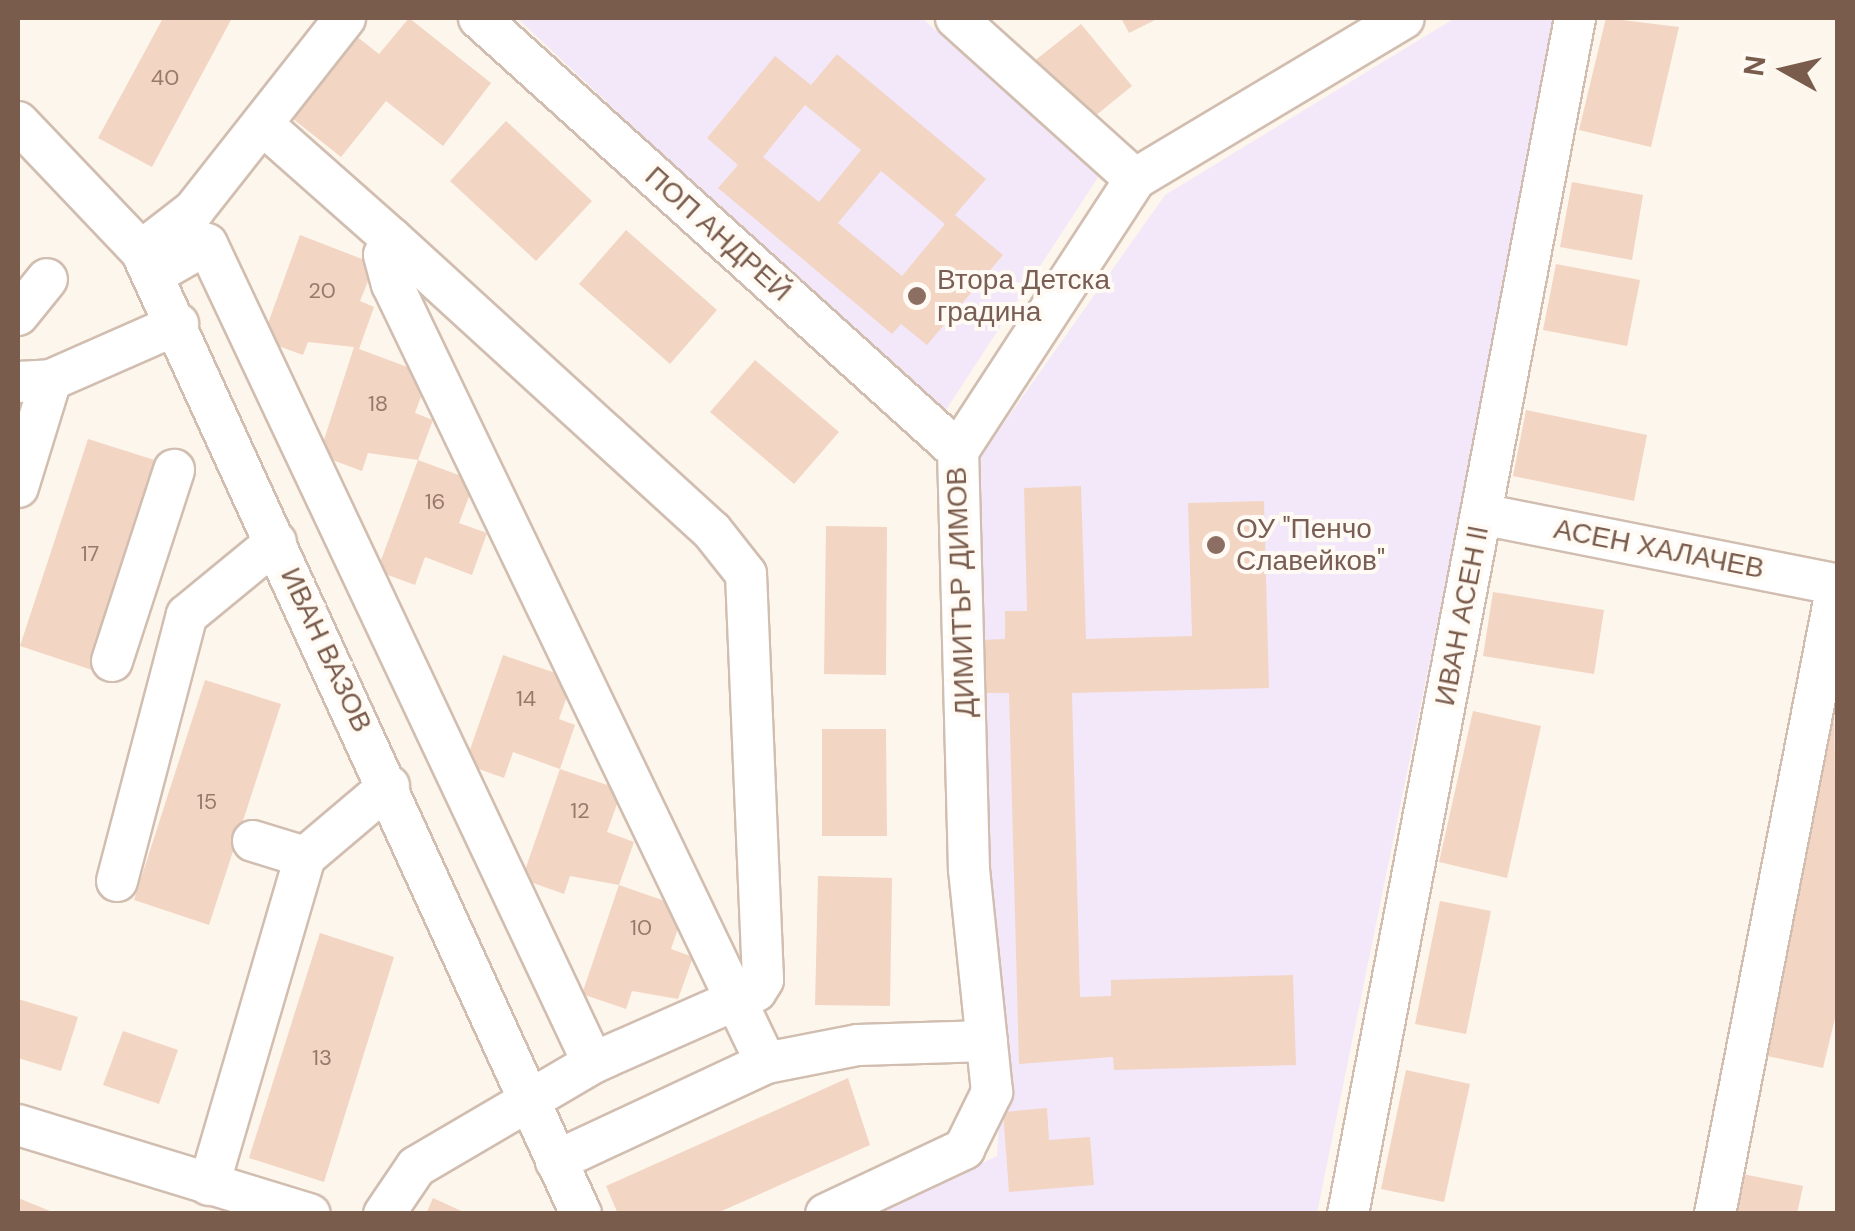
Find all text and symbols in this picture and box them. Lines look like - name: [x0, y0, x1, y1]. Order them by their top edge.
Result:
- north arrow: [1735, 20, 1835, 120]
- text: N: [1735, 53, 1775, 78]
- house number: 40: [151, 65, 179, 91]
- street label: ПОП АНДРЕЙ: [638, 160, 798, 308]
- place label: Втора Детска градина: [937, 263, 1110, 329]
- house number: 20: [308, 278, 336, 304]
- marker: Втора Детска градина: [906, 285, 928, 307]
- house number: 18: [368, 391, 388, 417]
- street label: ДИМИТЪР ДИМОВ: [940, 466, 982, 718]
- house number: 16: [425, 489, 445, 515]
- place label: ОУ "Пенчо Славейков": [1236, 512, 1385, 578]
- street label: АСЕН ХАЛАЧЕВ: [1551, 512, 1767, 586]
- street label: ИВАН АСЕН II: [1428, 523, 1496, 709]
- marker: ОУ "Пенчо Славейков": [1205, 534, 1227, 556]
- house number: 17: [81, 541, 99, 567]
- street label: ИВАН ВАЗОВ: [273, 563, 379, 737]
- house number: 14: [516, 686, 536, 712]
- house number: 15: [197, 789, 217, 815]
- house number: 12: [570, 798, 590, 824]
- house number: 10: [630, 915, 652, 941]
- house number: 13: [312, 1045, 332, 1071]

